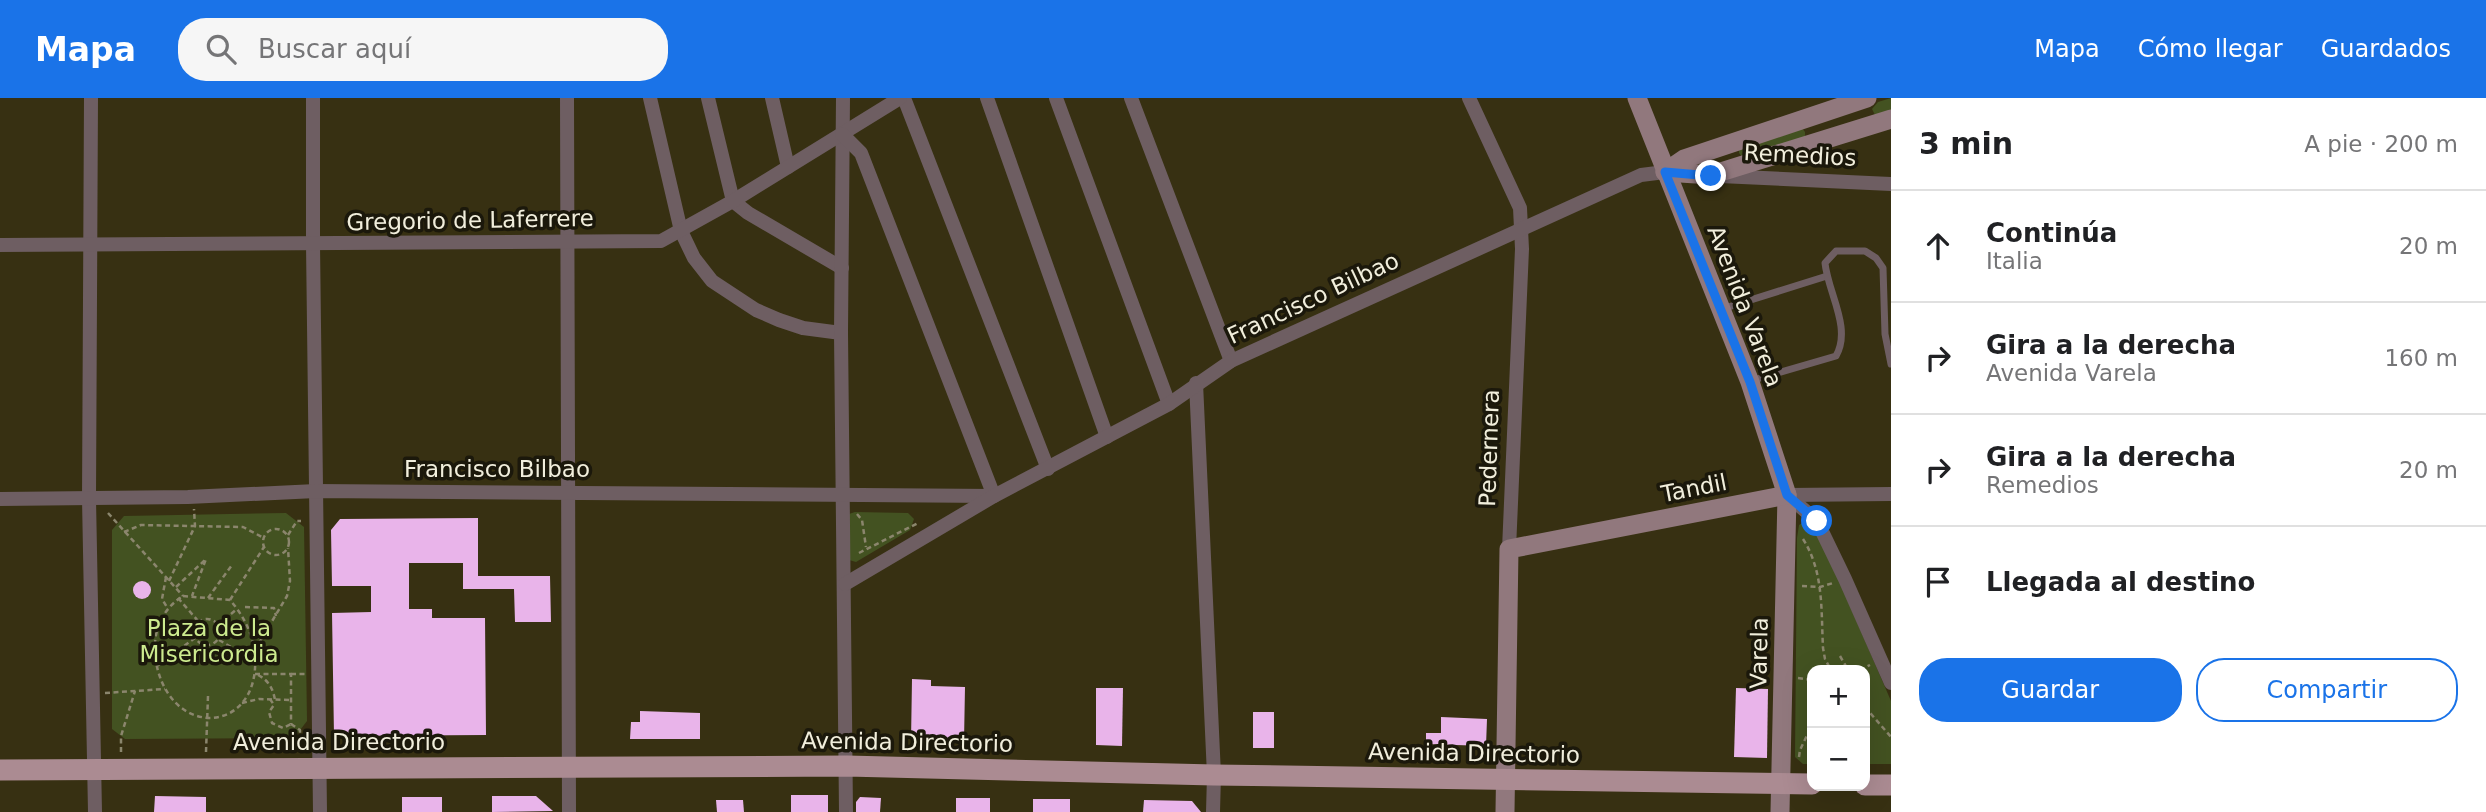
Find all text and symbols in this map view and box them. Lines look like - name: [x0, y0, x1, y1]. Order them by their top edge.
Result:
- search box: [178, 18, 668, 81]
- text: Mapa: [35, 30, 136, 69]
- icon: search: [202, 30, 240, 68]
- text: Buscar aquí: [258, 34, 411, 64]
- text: Mapa: [2034, 35, 2100, 63]
- text: Cómo llegar: [2138, 35, 2283, 63]
- text: Guardados: [2321, 35, 2451, 63]
- text: 3 min: [1919, 126, 2013, 161]
- text: A pie · 200 m: [2304, 131, 2458, 157]
- street label: Remedios: [1743, 139, 1857, 171]
- route end: [1695, 160, 1726, 191]
- street label: Gregorio de Laferrere: [346, 205, 594, 235]
- text: Continúa: [1986, 218, 2117, 248]
- street label: Avenida Varela: [1702, 222, 1788, 390]
- icon: ahead: [1919, 227, 1957, 265]
- text: 20 m: [2399, 233, 2458, 259]
- street label: Francisco Bilbao: [1223, 247, 1403, 349]
- text: Italia: [1986, 248, 2043, 274]
- text: Gira a la derecha: [1986, 330, 2236, 360]
- icon: right: [1919, 339, 1957, 377]
- text: 160 m: [2384, 345, 2458, 371]
- text: Avenida Varela: [1986, 360, 2157, 386]
- street label: Pedernera: [1474, 389, 1504, 507]
- text: Gira a la derecha: [1986, 442, 2236, 472]
- icon: right: [1919, 451, 1957, 489]
- street label: Francisco Bilbao: [404, 456, 590, 482]
- text: 20 m: [2399, 457, 2458, 483]
- street label: Tandil: [1658, 469, 1729, 507]
- text: Remedios: [1986, 472, 2099, 498]
- route start: [1801, 505, 1832, 536]
- icon: arrive: [1919, 563, 1957, 601]
- text: Llegada al destino: [1986, 567, 2255, 597]
- park label: Plaza de la Misericordia: [139, 615, 279, 667]
- street label: Varela: [1745, 617, 1773, 689]
- button: Guardar: [1919, 658, 2182, 722]
- button: Compartir: [2196, 658, 2458, 722]
- map controls: [1807, 665, 1870, 791]
- button: +: [1807, 665, 1870, 728]
- street label: Avenida Directorio: [801, 727, 1013, 757]
- button: −: [1807, 728, 1870, 791]
- street label: Avenida Directorio: [233, 729, 445, 755]
- street label: Avenida Directorio: [1368, 738, 1580, 768]

